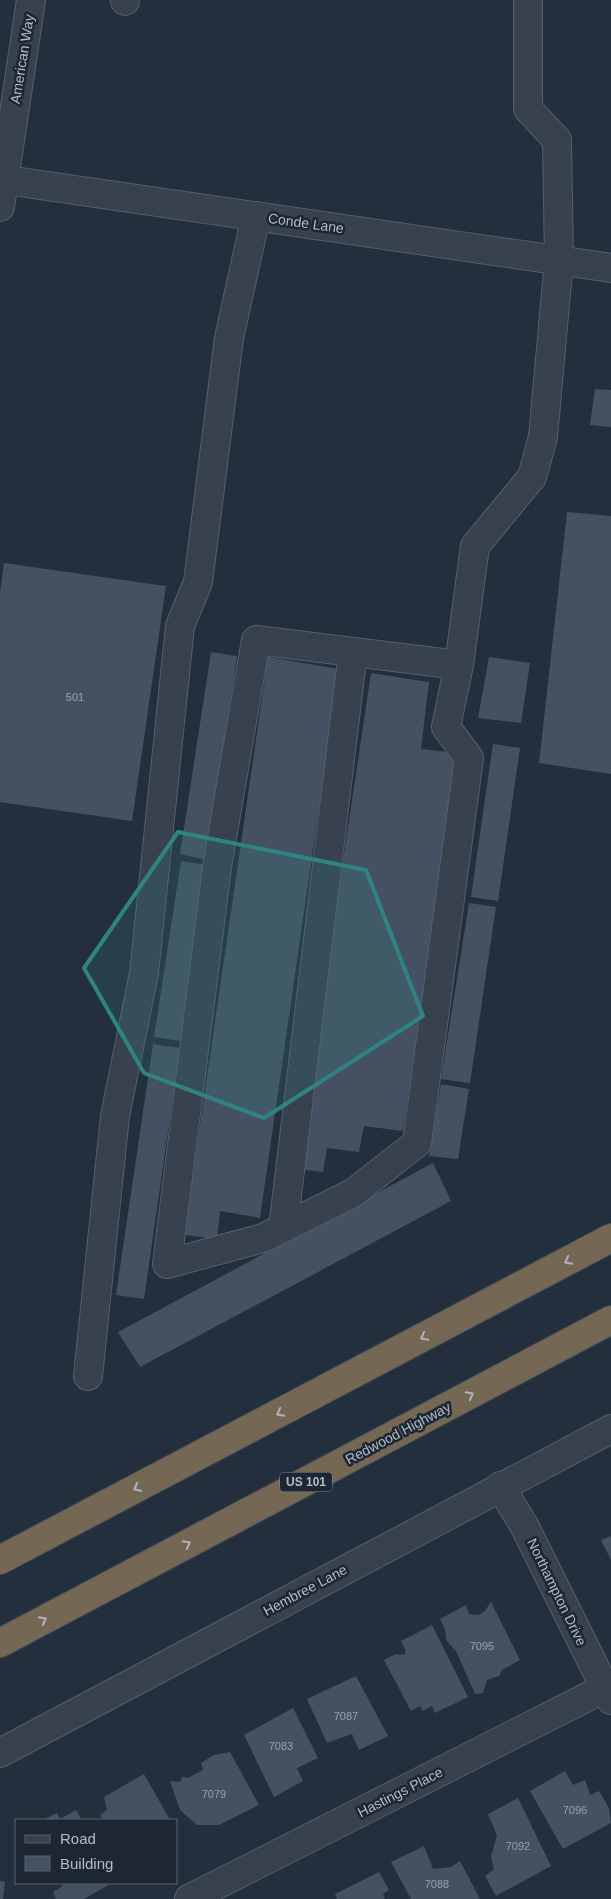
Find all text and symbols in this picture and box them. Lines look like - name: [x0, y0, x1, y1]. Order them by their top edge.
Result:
- street label: American Way: [7, 13, 37, 105]
- street label: Conde Lane: [267, 210, 345, 236]
- house number: 501: [66, 691, 84, 703]
- one-way arrow: [564, 1255, 573, 1265]
- one-way arrow: [420, 1331, 429, 1341]
- one-way arrow: [464, 1391, 473, 1401]
- street label: Redwood Highway: [343, 1399, 453, 1467]
- one-way arrow: [277, 1407, 286, 1417]
- road number: US 101: [280, 1472, 332, 1491]
- one-way arrow: [133, 1482, 142, 1492]
- street label: Northampton Drive: [524, 1536, 590, 1648]
- one-way arrow: [182, 1541, 191, 1551]
- street label: Hembree Lane: [260, 1561, 350, 1619]
- one-way arrow: [38, 1616, 47, 1626]
- house number: 7095: [470, 1640, 494, 1652]
- house number: 7087: [334, 1710, 358, 1722]
- house number: 7083: [269, 1740, 293, 1752]
- street label: Hastings Place: [355, 1764, 445, 1820]
- house number: 7079: [202, 1788, 226, 1800]
- house number: 7096: [563, 1804, 587, 1816]
- legend: [15, 1819, 178, 1884]
- text: Road: [60, 1830, 96, 1847]
- house number: 7092: [506, 1840, 530, 1852]
- text: Building: [60, 1855, 113, 1872]
- house number: 7088: [425, 1878, 449, 1890]

